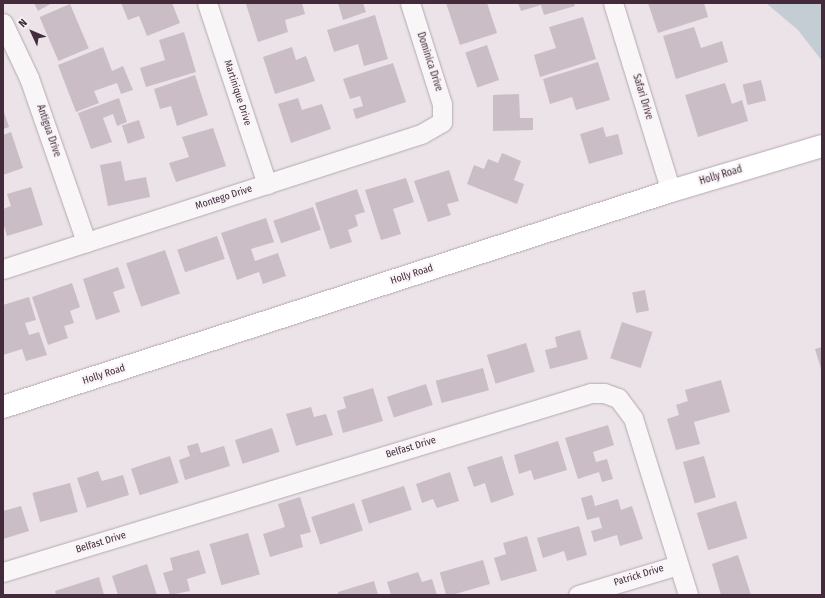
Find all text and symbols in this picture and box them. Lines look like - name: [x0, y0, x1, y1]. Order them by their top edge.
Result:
- north arrow: [12, 12, 52, 52]
- text: N: [16, 16, 30, 30]
- street label: Dominica Drive: [414, 31, 444, 93]
- street label: Martinique Drive: [221, 59, 253, 127]
- street label: Safari Drive: [629, 73, 655, 121]
- street label: Antigua Drive: [33, 103, 63, 159]
- street label: Holly Road: [698, 164, 744, 188]
- street label: Montego Drive: [194, 183, 254, 213]
- street label: Holly Road: [389, 262, 435, 288]
- street label: Holly Road: [81, 362, 127, 388]
- street label: Belfast Drive: [384, 435, 438, 461]
- street label: Belfast Drive: [74, 530, 128, 556]
- street label: Patrick Drive: [613, 563, 665, 589]

